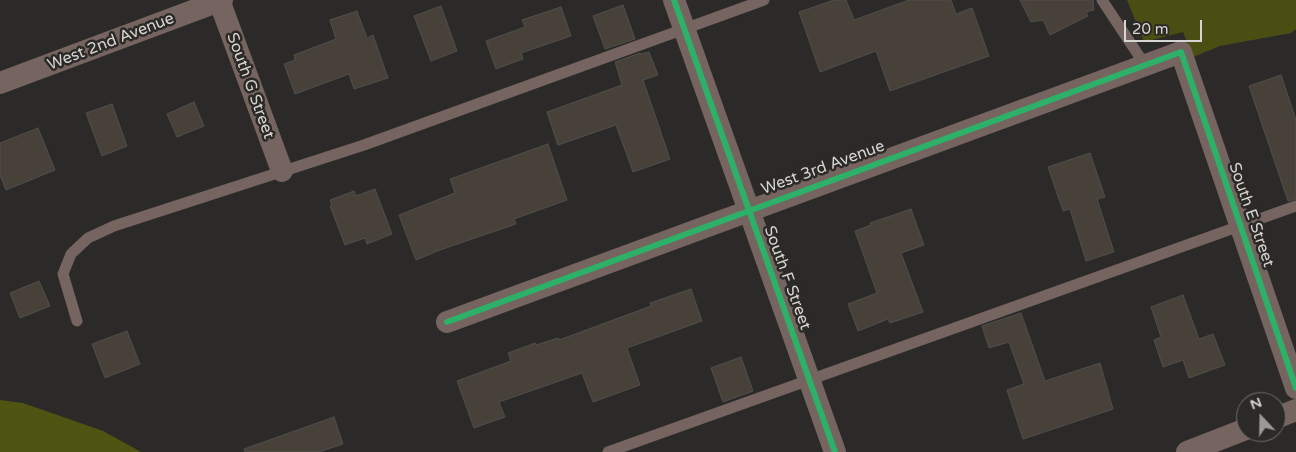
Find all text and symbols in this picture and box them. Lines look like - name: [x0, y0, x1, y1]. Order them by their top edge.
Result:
- street label: West 2nd Avenue: [45, 9, 177, 75]
- scale bar: [1126, 10, 1204, 42]
- text: 20 m: [1132, 20, 1169, 38]
- street label: South G Street: [222, 30, 278, 142]
- street label: West 3rd Avenue: [759, 137, 887, 199]
- street label: South E Street: [1224, 160, 1278, 270]
- street label: South F Street: [759, 224, 815, 332]
- north arrow: [1236, 392, 1286, 442]
- text: N: [1248, 394, 1264, 413]

